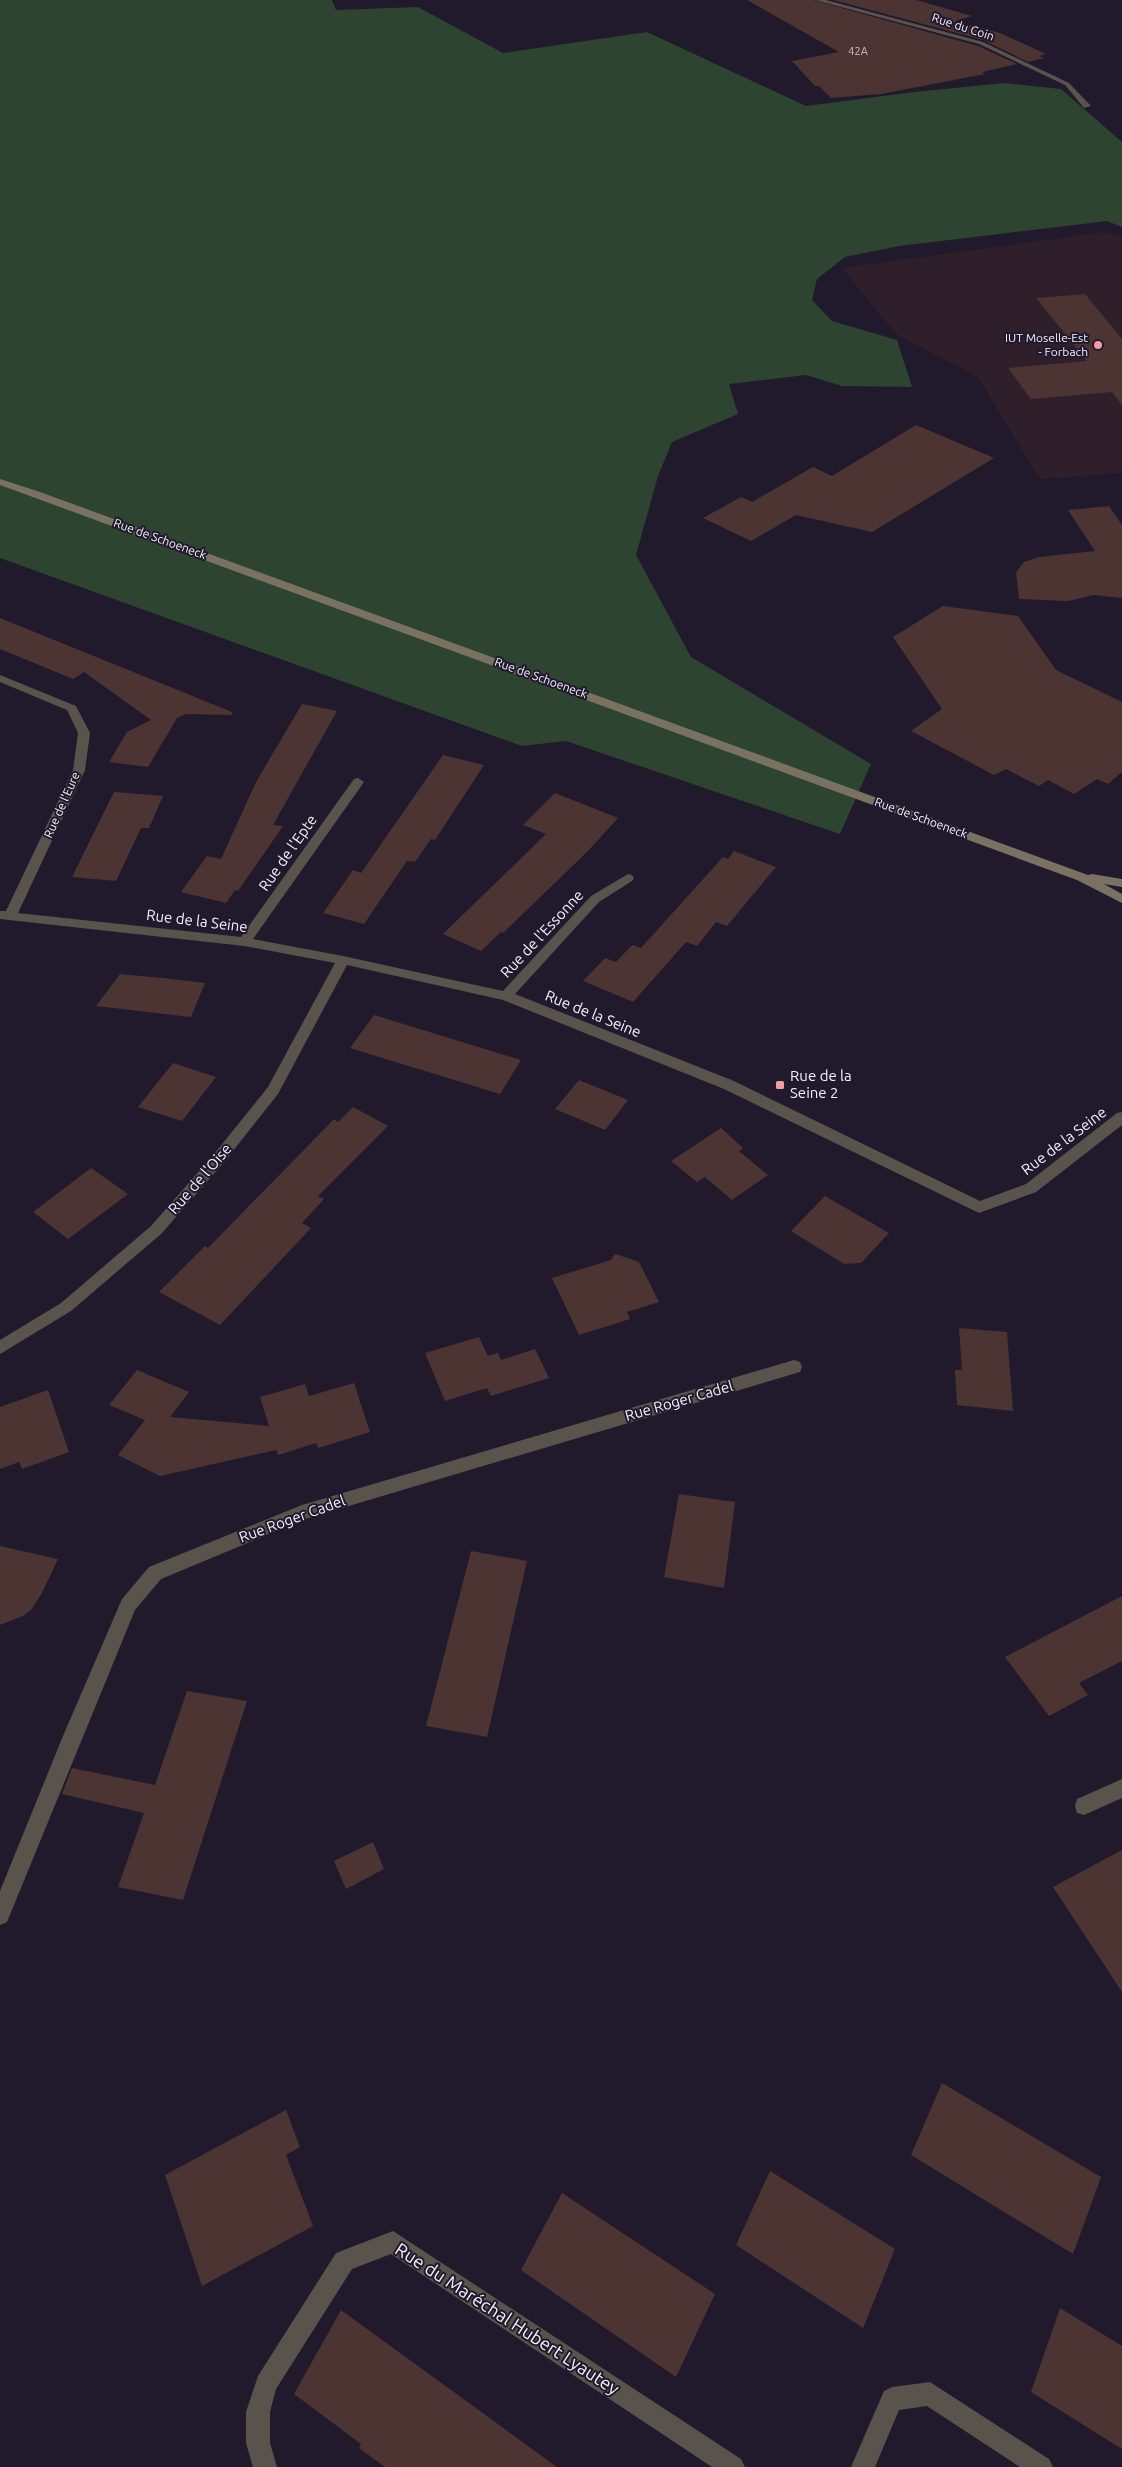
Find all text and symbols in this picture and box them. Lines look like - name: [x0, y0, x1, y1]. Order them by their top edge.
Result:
- street label: Rue du Coin: [930, 10, 996, 43]
- house number: 42A: [848, 45, 869, 57]
- place label: IUT Moselle-Est - Forbach: [1005, 331, 1088, 358]
- marker: IUT Moselle-Est - Forbach: [1092, 339, 1104, 351]
- street label: Rue de Schoeneck: [112, 516, 208, 561]
- street label: Rue de Schoeneck: [493, 655, 589, 700]
- street label: Rue de l'Eure: [41, 770, 82, 840]
- street label: Rue de Schoeneck: [873, 795, 969, 840]
- street label: Rue de l'Epte: [255, 811, 320, 894]
- street label: Rue de l'Essonne: [497, 886, 586, 981]
- street label: Rue de la Seine: [145, 906, 249, 935]
- street label: Rue de la Seine: [543, 987, 644, 1040]
- place label: Rue de la Seine 2: [790, 1067, 852, 1101]
- marker: Rue de la Seine 2: [774, 1079, 786, 1091]
- street label: Rue de la Seine: [1018, 1103, 1109, 1178]
- street label: Rue de l'Oise: [164, 1140, 235, 1217]
- street label: Rue Roger Cadel: [623, 1377, 735, 1424]
- street label: Rue Roger Cadel: [236, 1491, 347, 1546]
- street label: Rue du Maréchal Hubert Lyautey: [392, 2238, 624, 2398]

